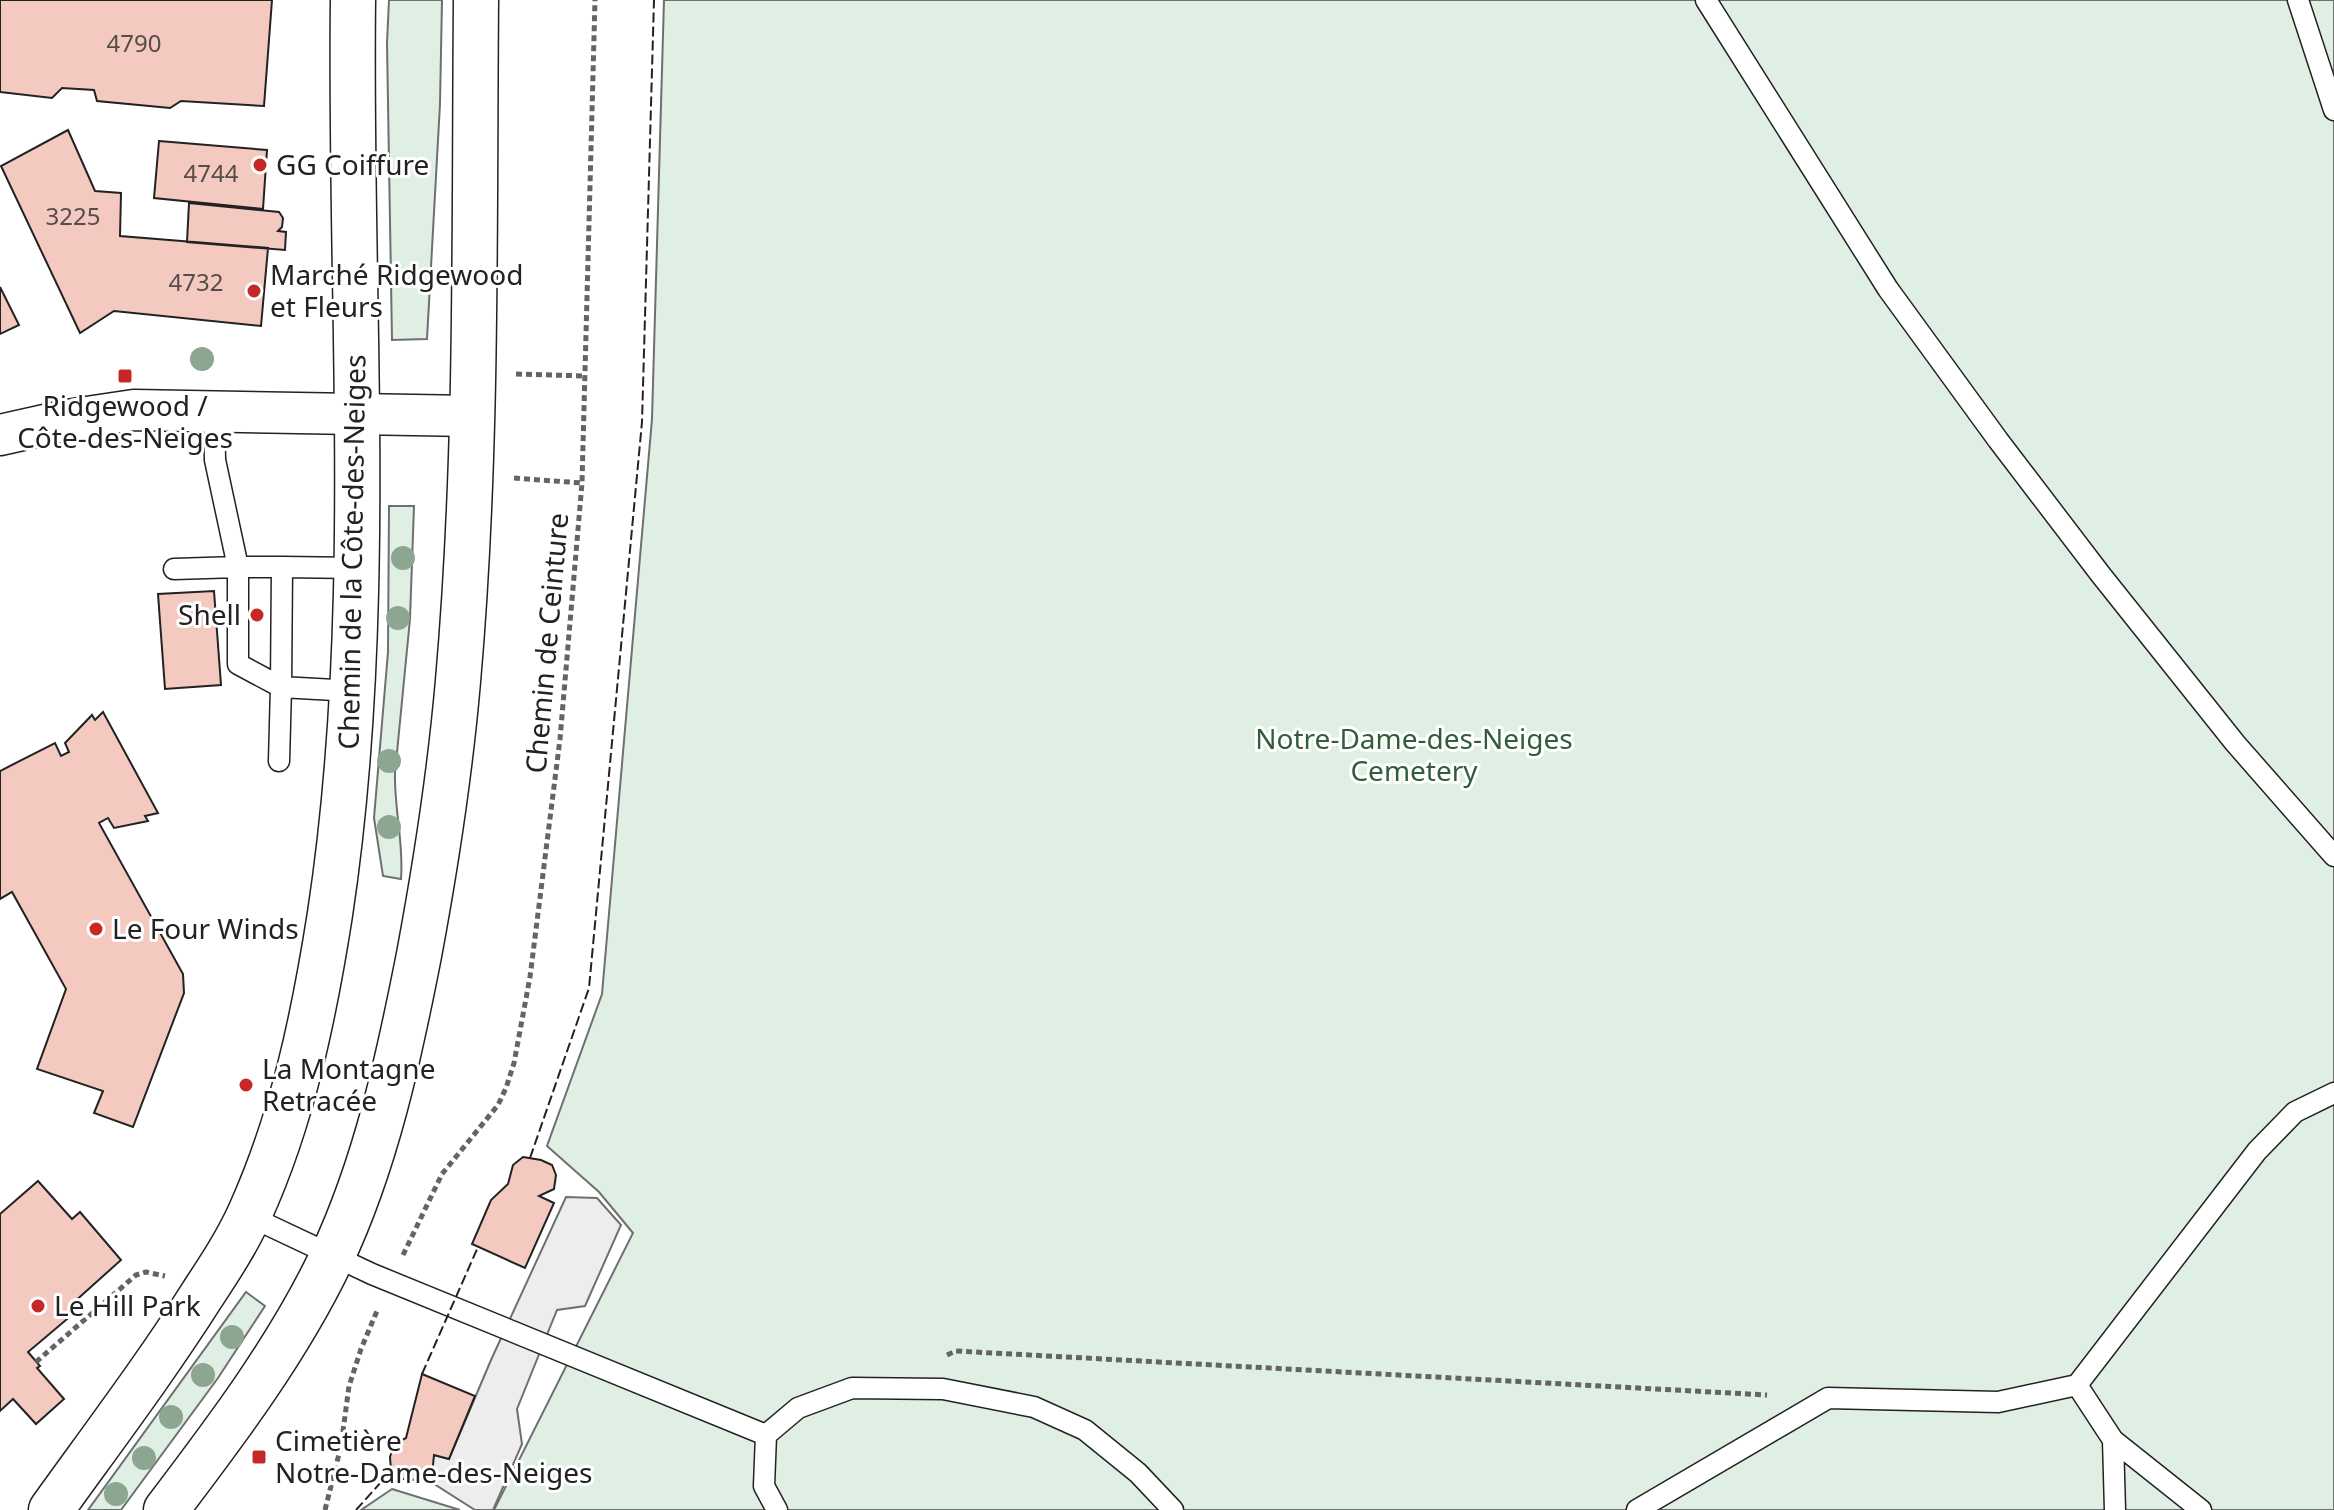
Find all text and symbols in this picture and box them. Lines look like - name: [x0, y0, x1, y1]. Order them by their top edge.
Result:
- house number: 4790: [107, 26, 161, 59]
- place label: GG Coiffure: [276, 145, 429, 183]
- house number: 4744: [184, 156, 239, 189]
- marker: GG Coiffure: [251, 156, 269, 174]
- house number: 3225: [46, 199, 100, 232]
- place label: Marché Ridgewood et Fleurs: [270, 255, 523, 325]
- house number: 4732: [169, 265, 223, 298]
- marker: Marché Ridgewood et Fleurs: [245, 282, 263, 300]
- street label: Chemin de la Côte-des-Neiges: [329, 354, 373, 750]
- marker: Ridgewood / Côte-des-Neiges: [116, 367, 134, 385]
- place label: Ridgewood / Côte-des-Neiges: [17, 386, 233, 456]
- street label: Chemin de Ceinture: [516, 511, 576, 775]
- place label: Shell: [178, 595, 241, 633]
- marker: Shell: [248, 606, 266, 624]
- park label: Notre-Dame-des-Neiges Cemetery: [1255, 719, 1573, 789]
- place label: Le Four Winds: [112, 909, 299, 947]
- marker: Le Four Winds: [87, 920, 105, 938]
- place label: La Montagne Retracée: [262, 1049, 435, 1119]
- marker: La Montagne Retracée: [237, 1076, 255, 1094]
- place label: Le Hill Park: [54, 1286, 201, 1324]
- marker: Le Hill Park: [29, 1297, 47, 1315]
- place label: Cimetière Notre-Dame-des-Neiges: [275, 1421, 592, 1491]
- marker: Cimetière Notre-Dame-des-Neiges: [250, 1448, 268, 1466]

